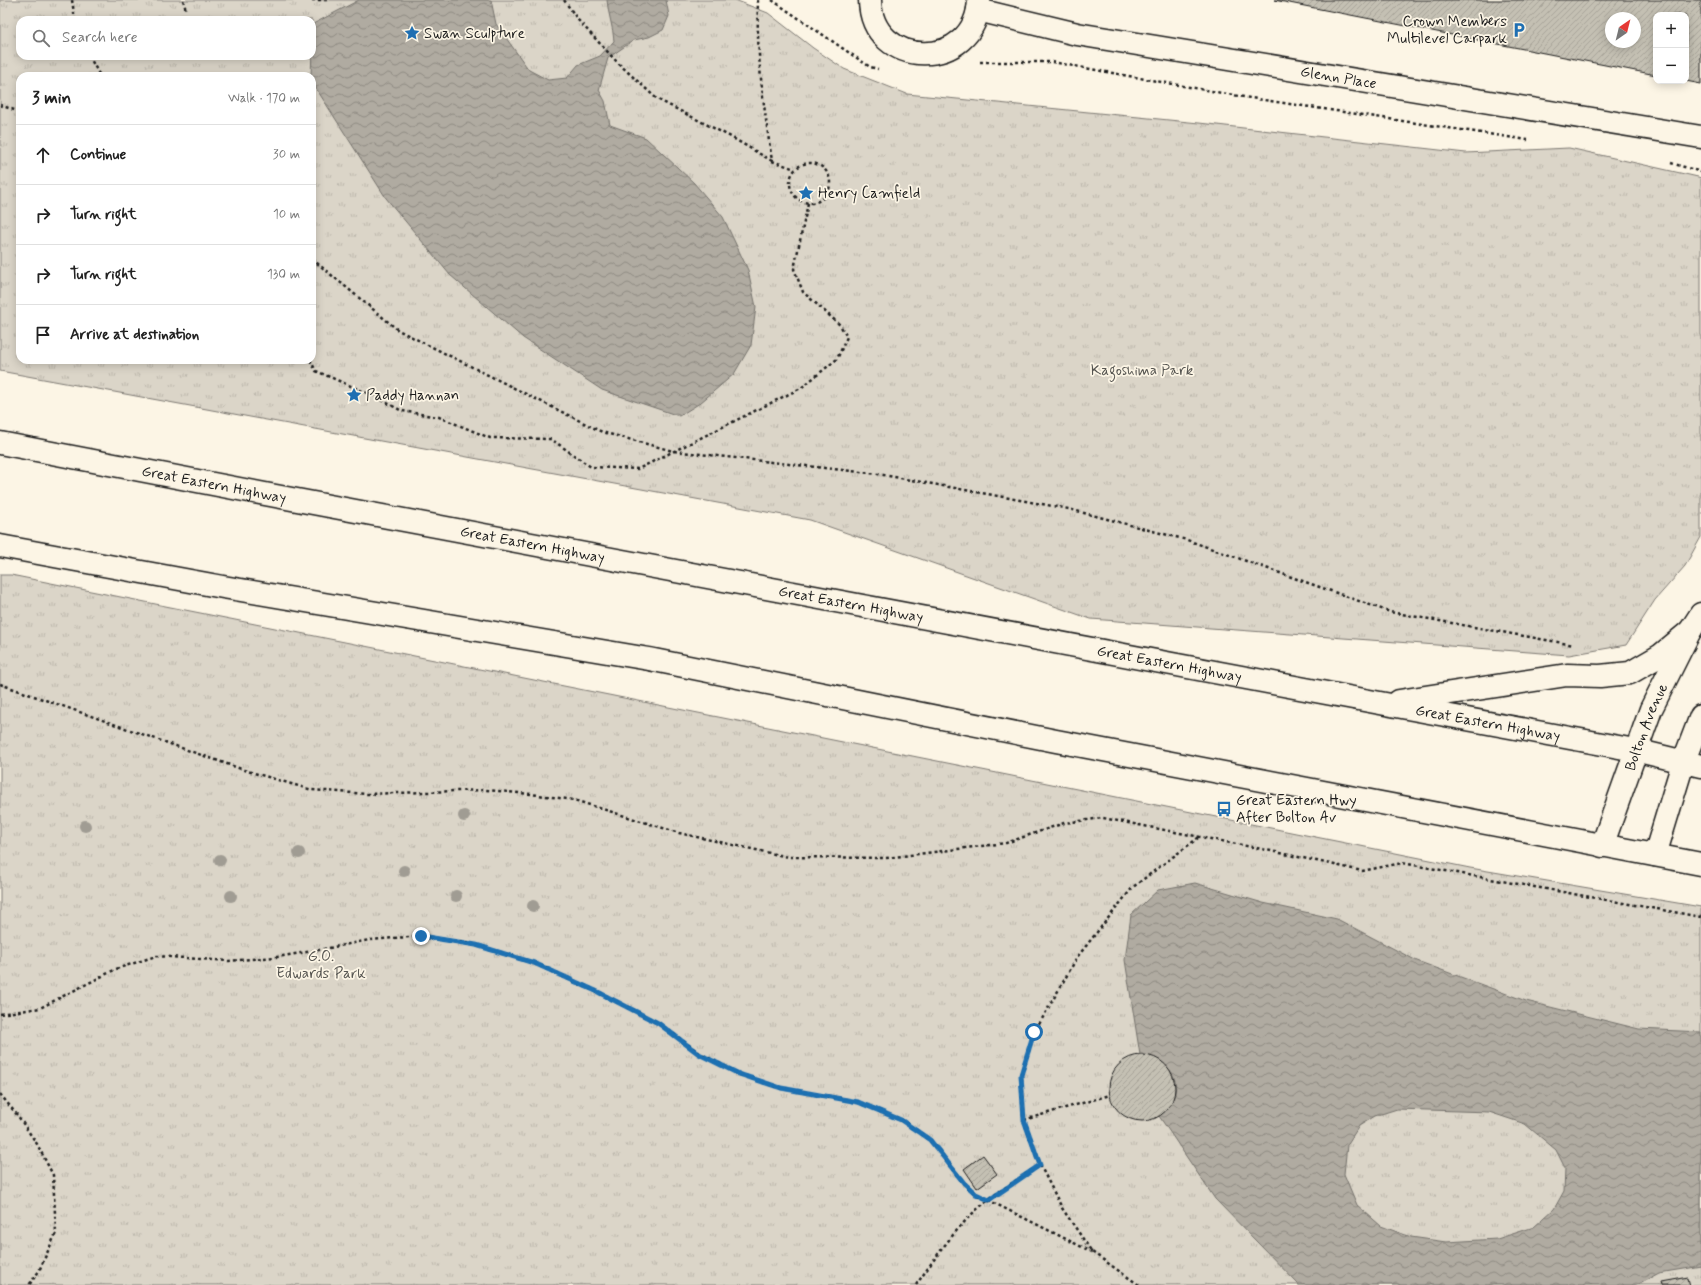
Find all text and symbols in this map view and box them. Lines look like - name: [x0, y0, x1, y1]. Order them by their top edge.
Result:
- place label: Crown Members Multilevel Carpark: [1387, 12, 1508, 49]
- north arrow: [1605, 12, 1641, 48]
- map controls: [1653, 12, 1689, 84]
- button: +: [1653, 12, 1689, 48]
- search box: [16, 16, 316, 60]
- parking icon: Crown Members Multilevel Carpark: [1510, 21, 1528, 39]
- place icon: Swan Sculpture: [403, 24, 421, 42]
- place label: Swan Sculpture: [424, 24, 525, 44]
- icon: search: [30, 27, 52, 49]
- text: Search here: [62, 28, 138, 48]
- button: −: [1653, 48, 1689, 84]
- street label: Glenn Place: [1299, 62, 1378, 94]
- text: 3 min: [32, 87, 71, 109]
- text: Walk · 170 m: [228, 90, 300, 107]
- icon: ahead: [32, 144, 54, 166]
- text: Continue: [70, 145, 126, 165]
- text: 30 m: [273, 146, 300, 163]
- place icon: Henry Camfield: [797, 184, 815, 202]
- place label: Henry Camfield: [818, 184, 920, 204]
- icon: right: [32, 204, 54, 226]
- text: Turn right: [70, 205, 137, 225]
- text: 10 m: [273, 206, 300, 223]
- icon: right: [32, 264, 54, 286]
- text: Turn right: [70, 265, 137, 285]
- text: 130 m: [267, 266, 300, 283]
- icon: arrive: [32, 324, 54, 346]
- text: Arrive at destination: [70, 325, 199, 345]
- park label: Kagoshima Park: [1091, 361, 1194, 382]
- place icon: Paddy Hannan: [345, 386, 363, 404]
- place label: Paddy Hannan: [366, 386, 459, 406]
- street label: Great Eastern Highway: [140, 461, 288, 509]
- street label: Great Eastern Highway: [458, 522, 606, 568]
- street label: Great Eastern Highway: [777, 581, 925, 628]
- street label: Great Eastern Highway: [1095, 641, 1243, 688]
- street label: Bolton Avenue: [1621, 680, 1673, 774]
- street label: Great Eastern Highway: [1414, 701, 1562, 747]
- place label: Great Eastern Hwy After Bolton Av: [1236, 791, 1357, 828]
- bus stop icon: Great Eastern Hwy After Bolton Av: [1215, 800, 1233, 818]
- route end: [412, 927, 430, 945]
- park label: G.O. Edwards Park: [276, 947, 366, 984]
- route start: [1025, 1023, 1043, 1041]

